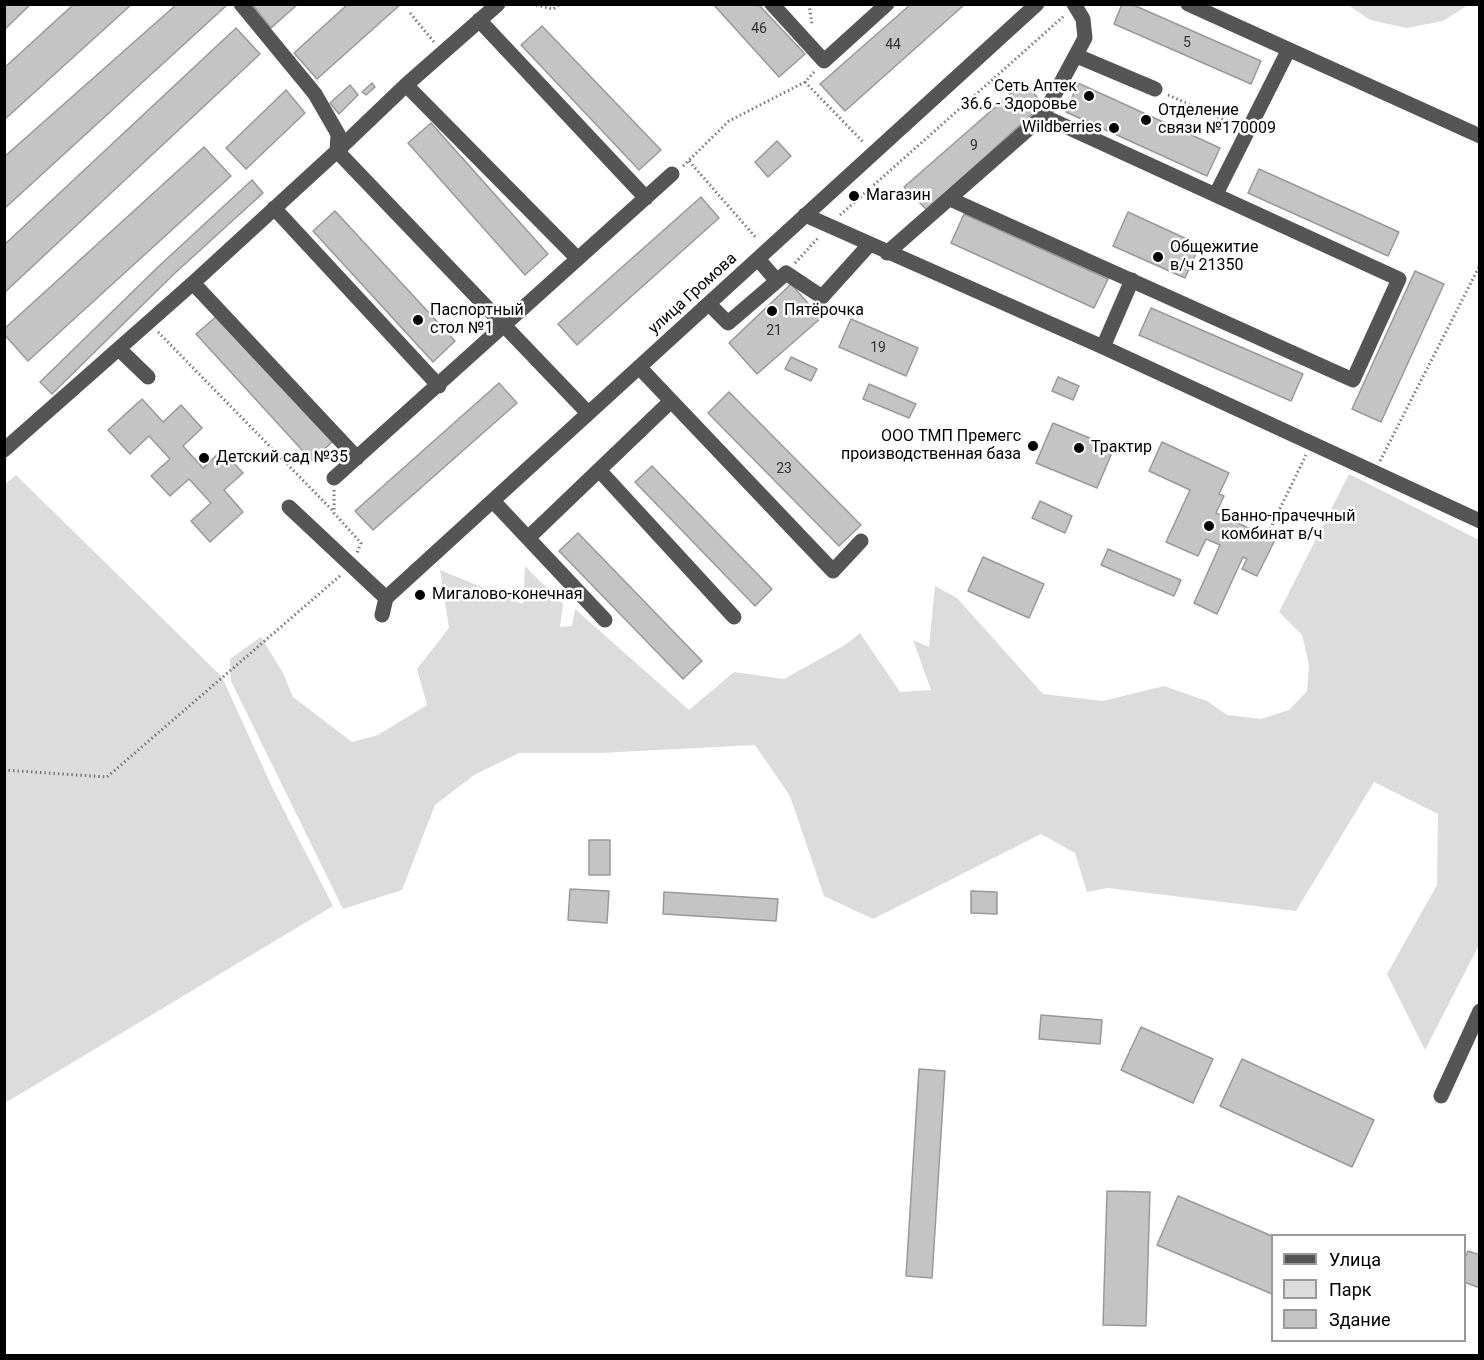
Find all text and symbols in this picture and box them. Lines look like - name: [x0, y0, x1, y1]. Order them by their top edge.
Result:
- house number: 46: [751, 21, 767, 37]
- house number: 5: [1183, 35, 1191, 51]
- house number: 44: [885, 37, 901, 53]
- place label: Сеть Аптек 36.6 - Здоровье: [961, 77, 1077, 115]
- marker: Сеть Аптек 36.6 - Здоровье: [1082, 89, 1096, 103]
- place label: Отделение связи №170009: [1158, 101, 1276, 139]
- marker: Отделение связи №170009: [1139, 113, 1153, 127]
- place label: Wildberries: [1022, 118, 1102, 138]
- marker: Wildberries: [1107, 121, 1121, 135]
- house number: 9: [970, 138, 978, 154]
- place label: Магазин: [866, 186, 931, 206]
- marker: Магазин: [847, 189, 861, 203]
- place label: Общежитие в/ч 21350: [1170, 238, 1258, 276]
- street label: улица Громова: [645, 249, 741, 339]
- marker: Общежитие в/ч 21350: [1151, 250, 1165, 264]
- place label: Паспортный стол №1: [430, 301, 524, 339]
- place label: Пятёрочка: [784, 301, 864, 321]
- marker: Пятёрочка: [765, 304, 779, 318]
- marker: Паспортный стол №1: [411, 313, 425, 327]
- house number: 21: [766, 323, 782, 339]
- house number: 19: [870, 340, 886, 356]
- place label: ООО ТМП Премегс производственная база: [841, 427, 1021, 465]
- place label: Трактир: [1091, 438, 1152, 458]
- marker: ООО ТМП Премегс производственная база: [1026, 439, 1040, 453]
- marker: Трактир: [1072, 441, 1086, 455]
- place label: Детский сад №35: [216, 448, 348, 468]
- marker: Детский сад №35: [197, 451, 211, 465]
- house number: 23: [776, 461, 792, 477]
- place label: Банно-прачечный комбинат в/ч: [1221, 507, 1355, 545]
- marker: Банно-прачечный комбинат в/ч: [1202, 519, 1216, 533]
- place label: Мигалово-конечная: [432, 585, 582, 605]
- marker: Мигалово-конечная: [413, 588, 427, 602]
- legend: [1271, 1234, 1466, 1342]
- text: Улица: [1329, 1249, 1381, 1270]
- text: Парк: [1329, 1279, 1371, 1300]
- text: Здание: [1329, 1309, 1391, 1330]

